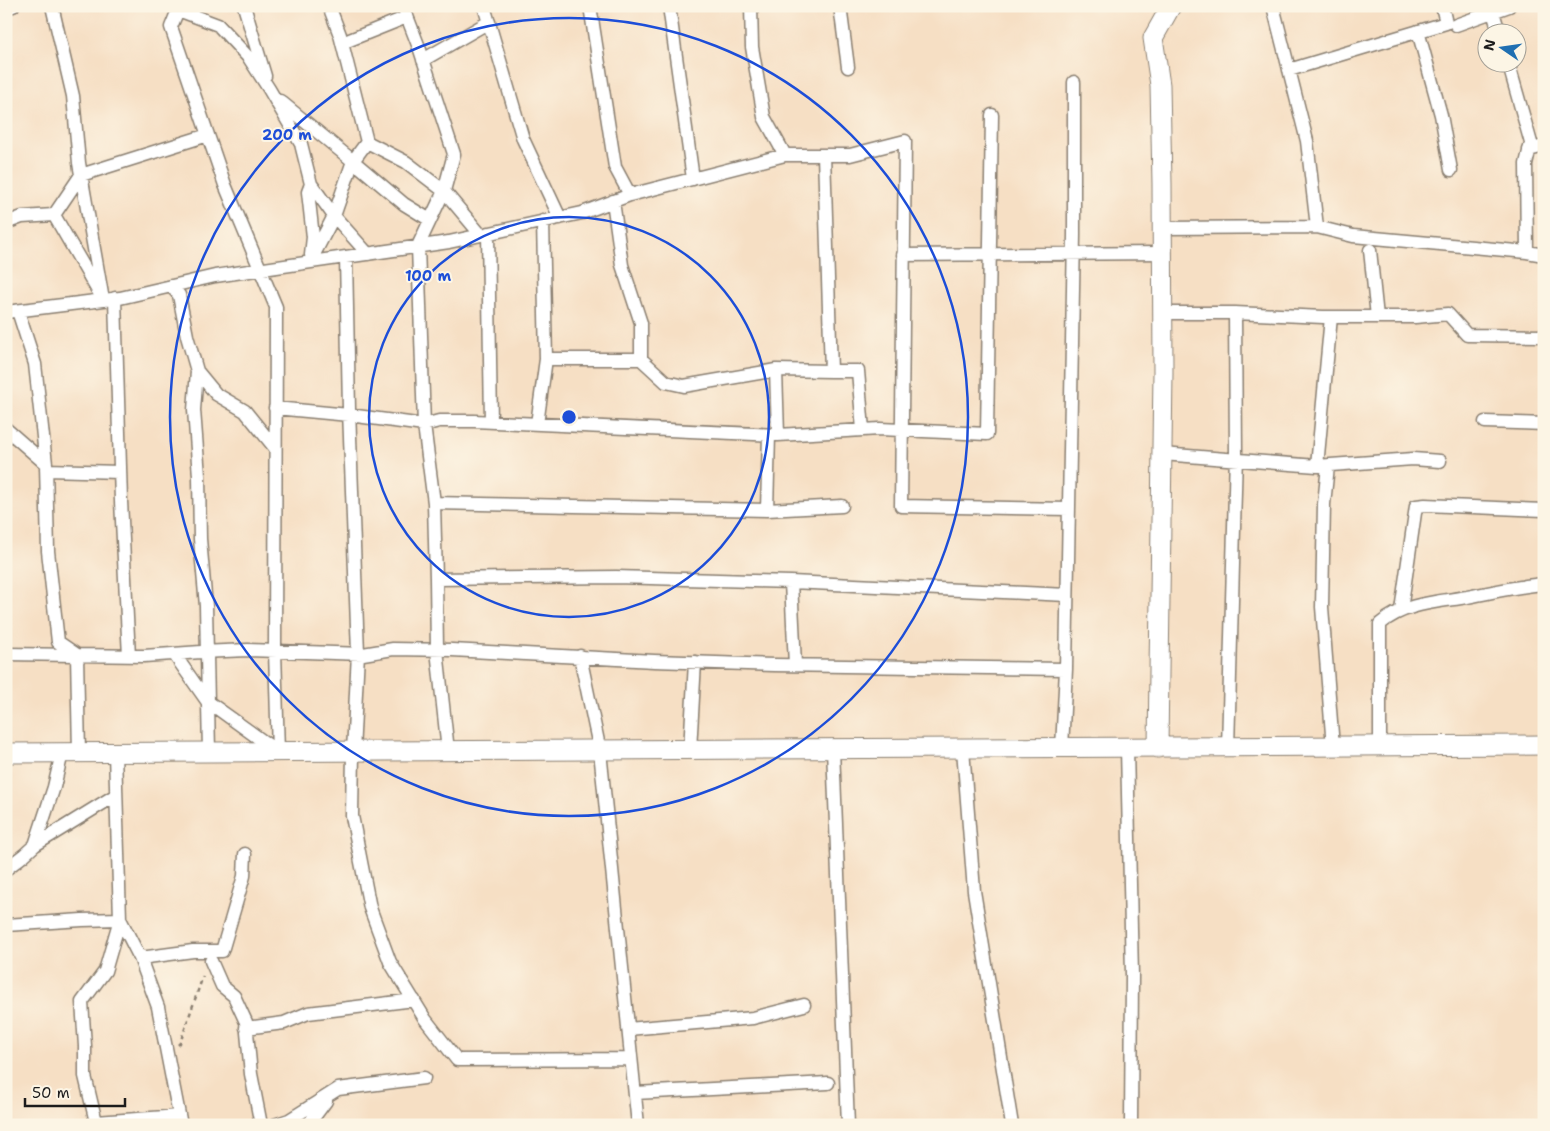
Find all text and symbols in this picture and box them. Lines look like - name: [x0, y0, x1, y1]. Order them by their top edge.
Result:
- north arrow: [1478, 22, 1528, 72]
- text: N: [1479, 38, 1499, 53]
- text: 200 m: [262, 125, 312, 145]
- text: 100 m: [405, 266, 451, 286]
- centre of rings: [560, 408, 578, 426]
- scale bar: [25, 1076, 125, 1108]
- text: 50 m: [32, 1083, 70, 1103]

